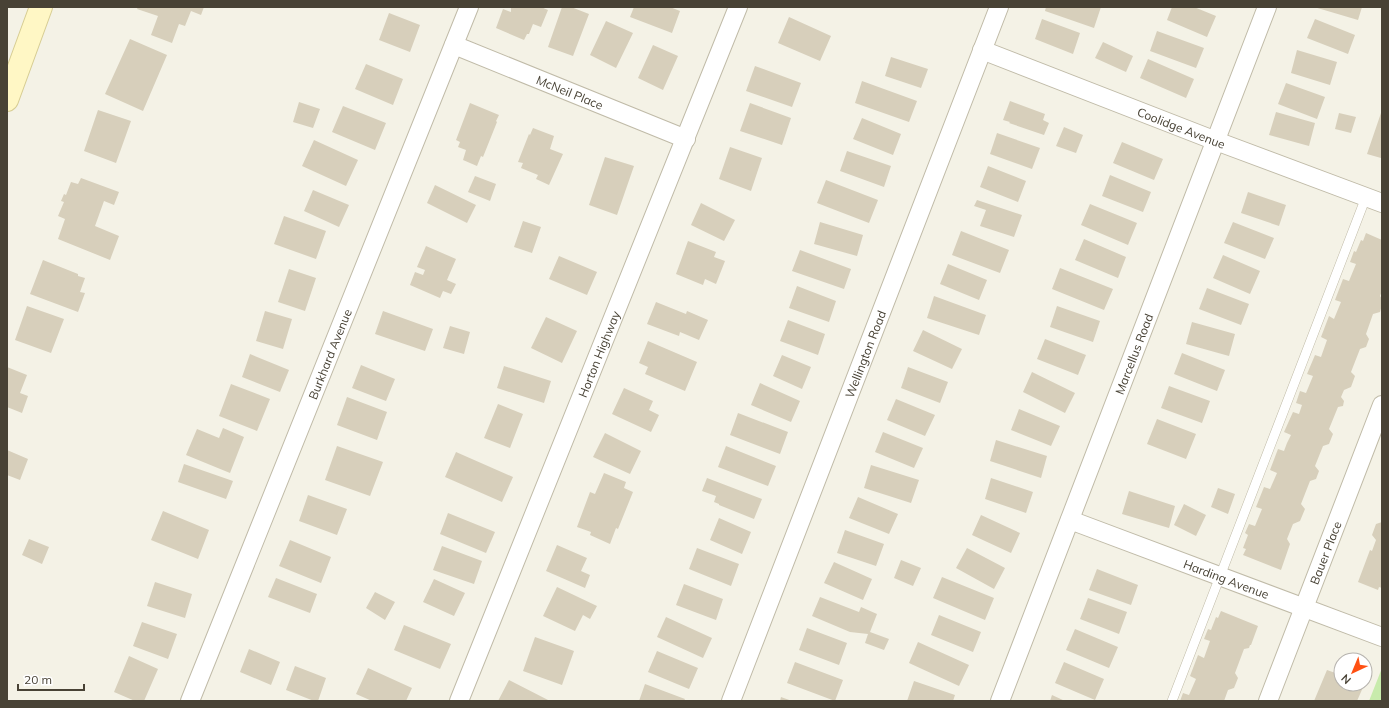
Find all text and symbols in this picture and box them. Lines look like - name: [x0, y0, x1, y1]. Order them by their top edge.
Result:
- street label: McNeil Place: [534, 72, 605, 112]
- street label: Coolidge Avenue: [1135, 104, 1228, 151]
- street label: Burkhard Avenue: [305, 306, 354, 402]
- street label: Horton Highway: [574, 308, 623, 399]
- street label: Wellington Road: [841, 308, 889, 400]
- street label: Marcellus Road: [1111, 311, 1156, 396]
- street label: Bauer Place: [1306, 519, 1344, 586]
- street label: Harding Avenue: [1182, 556, 1271, 601]
- north arrow: [1333, 652, 1373, 692]
- scale bar: [18, 666, 84, 692]
- text: N: [1338, 671, 1354, 687]
- text: 20 m: [24, 672, 52, 687]

